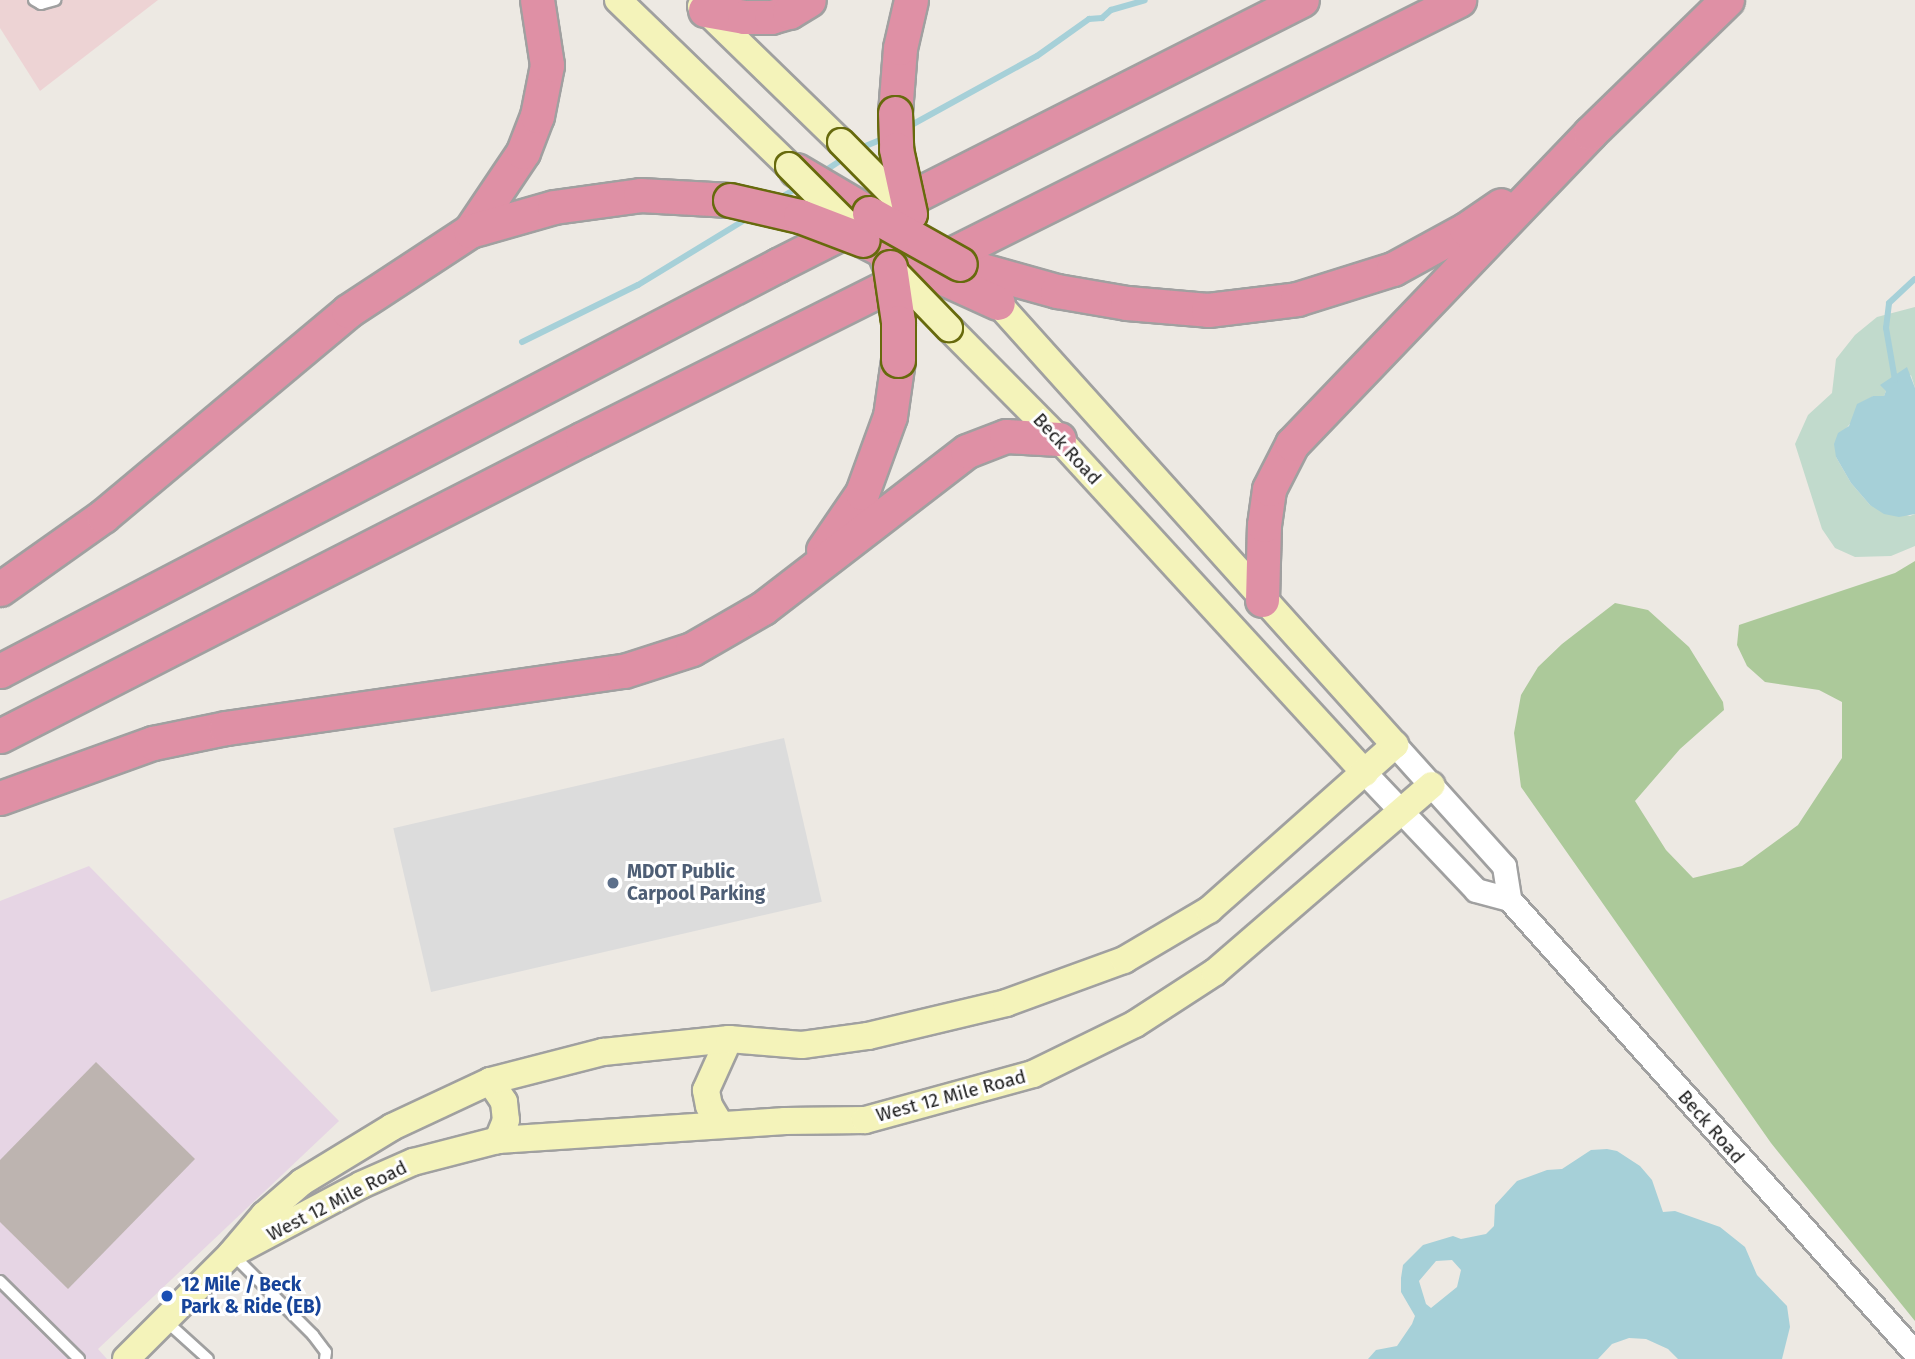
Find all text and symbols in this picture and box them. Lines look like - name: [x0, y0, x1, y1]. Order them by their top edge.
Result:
- street label: Beck Road: [1028, 408, 1106, 490]
- place label: MDOT Public Carpool Parking: [627, 861, 765, 905]
- marker: MDOT Public Carpool Parking: [605, 875, 621, 891]
- street label: West 12 Mile Road: [874, 1065, 1028, 1127]
- street label: Beck Road: [1673, 1086, 1749, 1168]
- street label: West 12 Mile Road: [263, 1156, 411, 1246]
- place label: 12 Mile / Beck Park & Ride (EB): [181, 1274, 321, 1318]
- marker: 12 Mile / Beck Park & Ride (EB): [159, 1288, 175, 1304]

